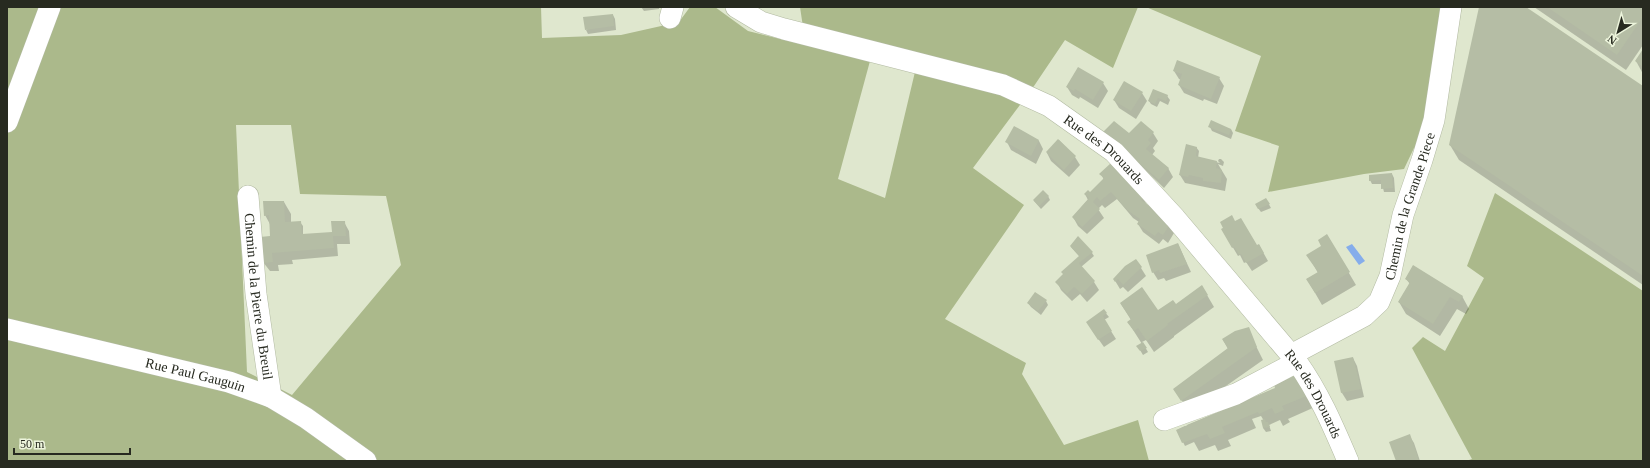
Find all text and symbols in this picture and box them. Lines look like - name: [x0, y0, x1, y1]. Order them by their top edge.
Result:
- north arrow: [1598, 12, 1638, 52]
- text: N: [1605, 33, 1619, 47]
- street label: Rue des Drouards: [1061, 112, 1147, 187]
- street label: Chemin de la Grande Piece: [1382, 131, 1438, 282]
- street label: Chemin de la Pierre du Breuil: [241, 213, 275, 381]
- street label: Rue des Drouards: [1282, 347, 1344, 441]
- street label: Rue Paul Gauguin: [144, 355, 247, 395]
- scale bar: [14, 430, 130, 456]
- text: 50 m: [20, 437, 45, 451]

